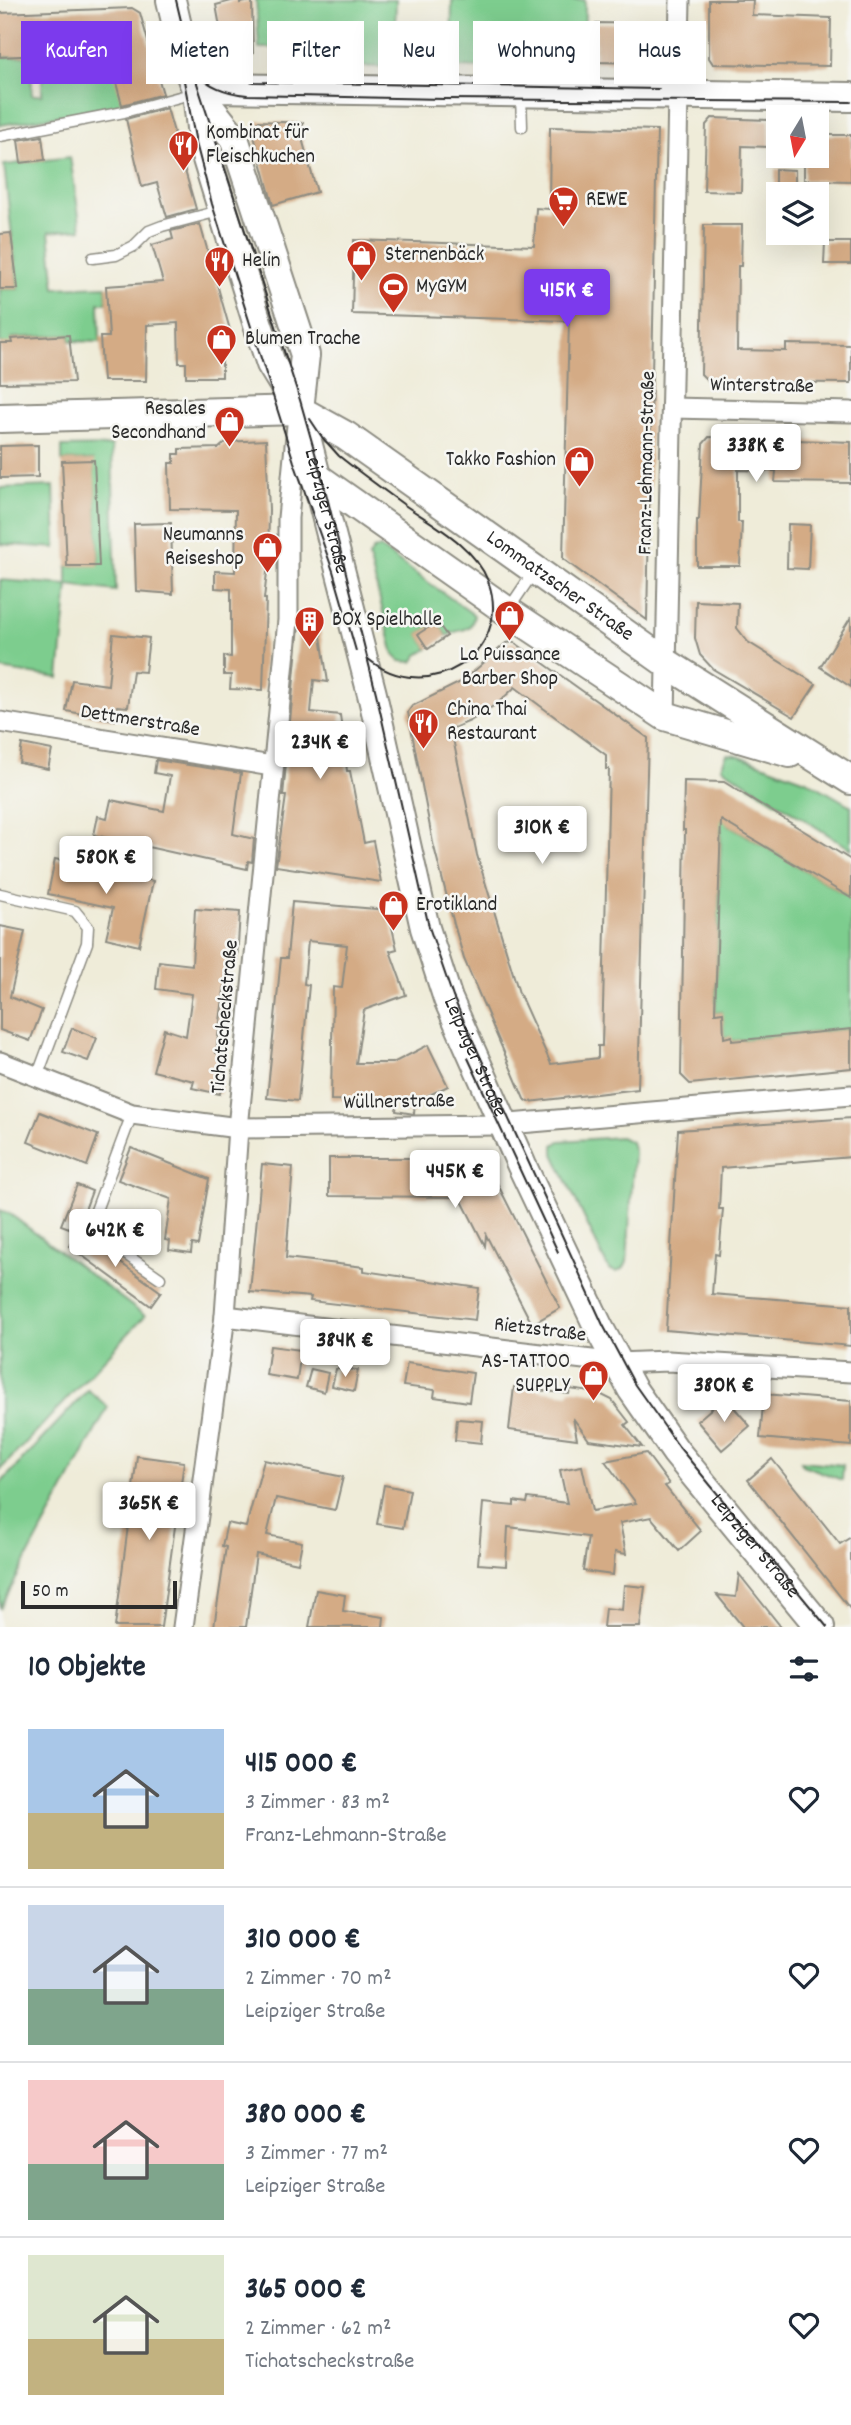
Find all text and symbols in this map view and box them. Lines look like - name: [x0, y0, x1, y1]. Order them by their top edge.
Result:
- chip: Kaufen: [21, 21, 132, 84]
- chip: Mieten: [146, 21, 253, 84]
- chip: Filter: [267, 21, 364, 84]
- chip: Neu: [378, 21, 459, 84]
- chip: Wohnung: [473, 21, 600, 84]
- chip: Haus: [614, 21, 706, 84]
- north arrow: [766, 105, 830, 168]
- map controls: [766, 105, 829, 245]
- place label: Kombinat für Fleischkuchen: [206, 119, 315, 173]
- restaurant icon: Kombinat für Fleischkuchen: [166, 129, 200, 173]
- button: layers: [766, 182, 829, 245]
- supermarket icon: REWE: [546, 184, 580, 228]
- place label: REWE: [586, 186, 628, 216]
- shop icon: Sternenbäck: [345, 239, 379, 283]
- place label: Sternenbäck: [385, 241, 484, 271]
- restaurant icon: Helin: [202, 245, 236, 289]
- place label: Helin: [242, 247, 281, 277]
- pin: 415K €: [510, 270, 624, 329]
- sports icon: MyGYM: [376, 271, 410, 315]
- place label: MyGYM: [416, 273, 467, 303]
- text: 415K €: [540, 275, 594, 308]
- shop icon: Blumen Trache: [205, 323, 239, 367]
- place label: Blumen Trache: [245, 325, 361, 355]
- street label: Franz-Lehmann-Straße: [631, 371, 665, 555]
- street label: Winterstraße: [710, 371, 814, 403]
- place label: Resales Secondhand: [111, 395, 206, 449]
- shop icon: Resales Secondhand: [212, 405, 246, 449]
- pin: 338K €: [699, 424, 813, 484]
- text: 338K €: [727, 430, 785, 463]
- shop icon: Takko Fashion: [562, 444, 596, 488]
- street label: Leipziger Straße: [295, 446, 356, 577]
- place label: Takko Fashion: [446, 446, 556, 476]
- place label: Neumanns Reiseshop: [163, 521, 244, 575]
- street label: Lommatzscher Straße: [479, 524, 639, 650]
- shop icon: Neumanns Reiseshop: [250, 531, 284, 575]
- shop icon: La Puissance Barber Shop: [493, 599, 527, 643]
- building icon: BOX Spielhalle: [292, 604, 326, 648]
- place label: BOX Spielhalle: [332, 606, 442, 636]
- place label: La Puissance Barber Shop: [460, 641, 560, 695]
- place label: China Thai Restaurant: [447, 696, 537, 750]
- street label: Dettmerstraße: [78, 698, 202, 746]
- restaurant icon: China Thai Restaurant: [407, 706, 441, 750]
- pin: 234K €: [263, 722, 377, 781]
- text: 234K €: [291, 727, 349, 760]
- pin: 310K €: [485, 806, 599, 866]
- text: 310K €: [514, 812, 570, 845]
- pin: 580K €: [49, 836, 163, 896]
- text: 580K €: [75, 842, 137, 875]
- shop icon: Erotikland: [376, 889, 410, 933]
- place label: Erotikland: [416, 891, 497, 921]
- street label: Tichatscheckstraße: [204, 939, 248, 1095]
- street label: Leipziger Straße: [434, 993, 514, 1122]
- street label: Wüllnerstraße: [343, 1087, 455, 1119]
- pin: 445K €: [398, 1150, 512, 1210]
- text: 445K €: [426, 1156, 484, 1189]
- pin: 642K €: [58, 1210, 172, 1269]
- text: 642K €: [85, 1215, 145, 1248]
- street label: Rietzstraße: [492, 1310, 588, 1352]
- pin: 384K €: [288, 1320, 402, 1379]
- text: 384K €: [316, 1325, 374, 1358]
- place label: AS-TATTOO SUPPLY: [481, 1348, 571, 1402]
- shop icon: AS-TATTOO SUPPLY: [576, 1358, 610, 1402]
- pin: 380K €: [667, 1364, 781, 1424]
- text: 380K €: [694, 1370, 754, 1403]
- pin: 365K €: [92, 1482, 206, 1542]
- text: 365K €: [119, 1488, 179, 1521]
- street label: Leipziger Straße: [702, 1488, 806, 1606]
- scale bar: [21, 1578, 177, 1610]
- text: 50 m: [32, 1579, 69, 1606]
- text: 10 Objekte: [28, 1648, 146, 1691]
- icon: filters: [785, 1650, 823, 1688]
- text: 415 000 €: [245, 1744, 357, 1787]
- icon: home: [84, 1757, 168, 1841]
- icon: heart: [785, 1780, 823, 1818]
- text: 3 Zimmer · 83 m²: [245, 1787, 390, 1820]
- text: Franz-Lehmann-Straße: [245, 1820, 447, 1853]
- text: 310 000 €: [245, 1920, 361, 1963]
- icon: home: [84, 1933, 168, 2017]
- icon: heart: [785, 1956, 823, 1994]
- text: 2 Zimmer · 70 m²: [245, 1963, 392, 1996]
- text: Leipziger Straße: [245, 1996, 385, 2029]
- text: 380 000 €: [245, 2095, 366, 2138]
- icon: home: [84, 2108, 168, 2192]
- icon: heart: [785, 2131, 823, 2169]
- text: 3 Zimmer · 77 m²: [245, 2138, 388, 2171]
- text: Leipziger Straße: [245, 2171, 385, 2204]
- text: 365 000 €: [245, 2270, 366, 2313]
- icon: home: [84, 2283, 168, 2367]
- icon: heart: [785, 2306, 823, 2344]
- text: 2 Zimmer · 62 m²: [245, 2313, 392, 2346]
- text: Tichatscheckstraße: [245, 2346, 414, 2379]

